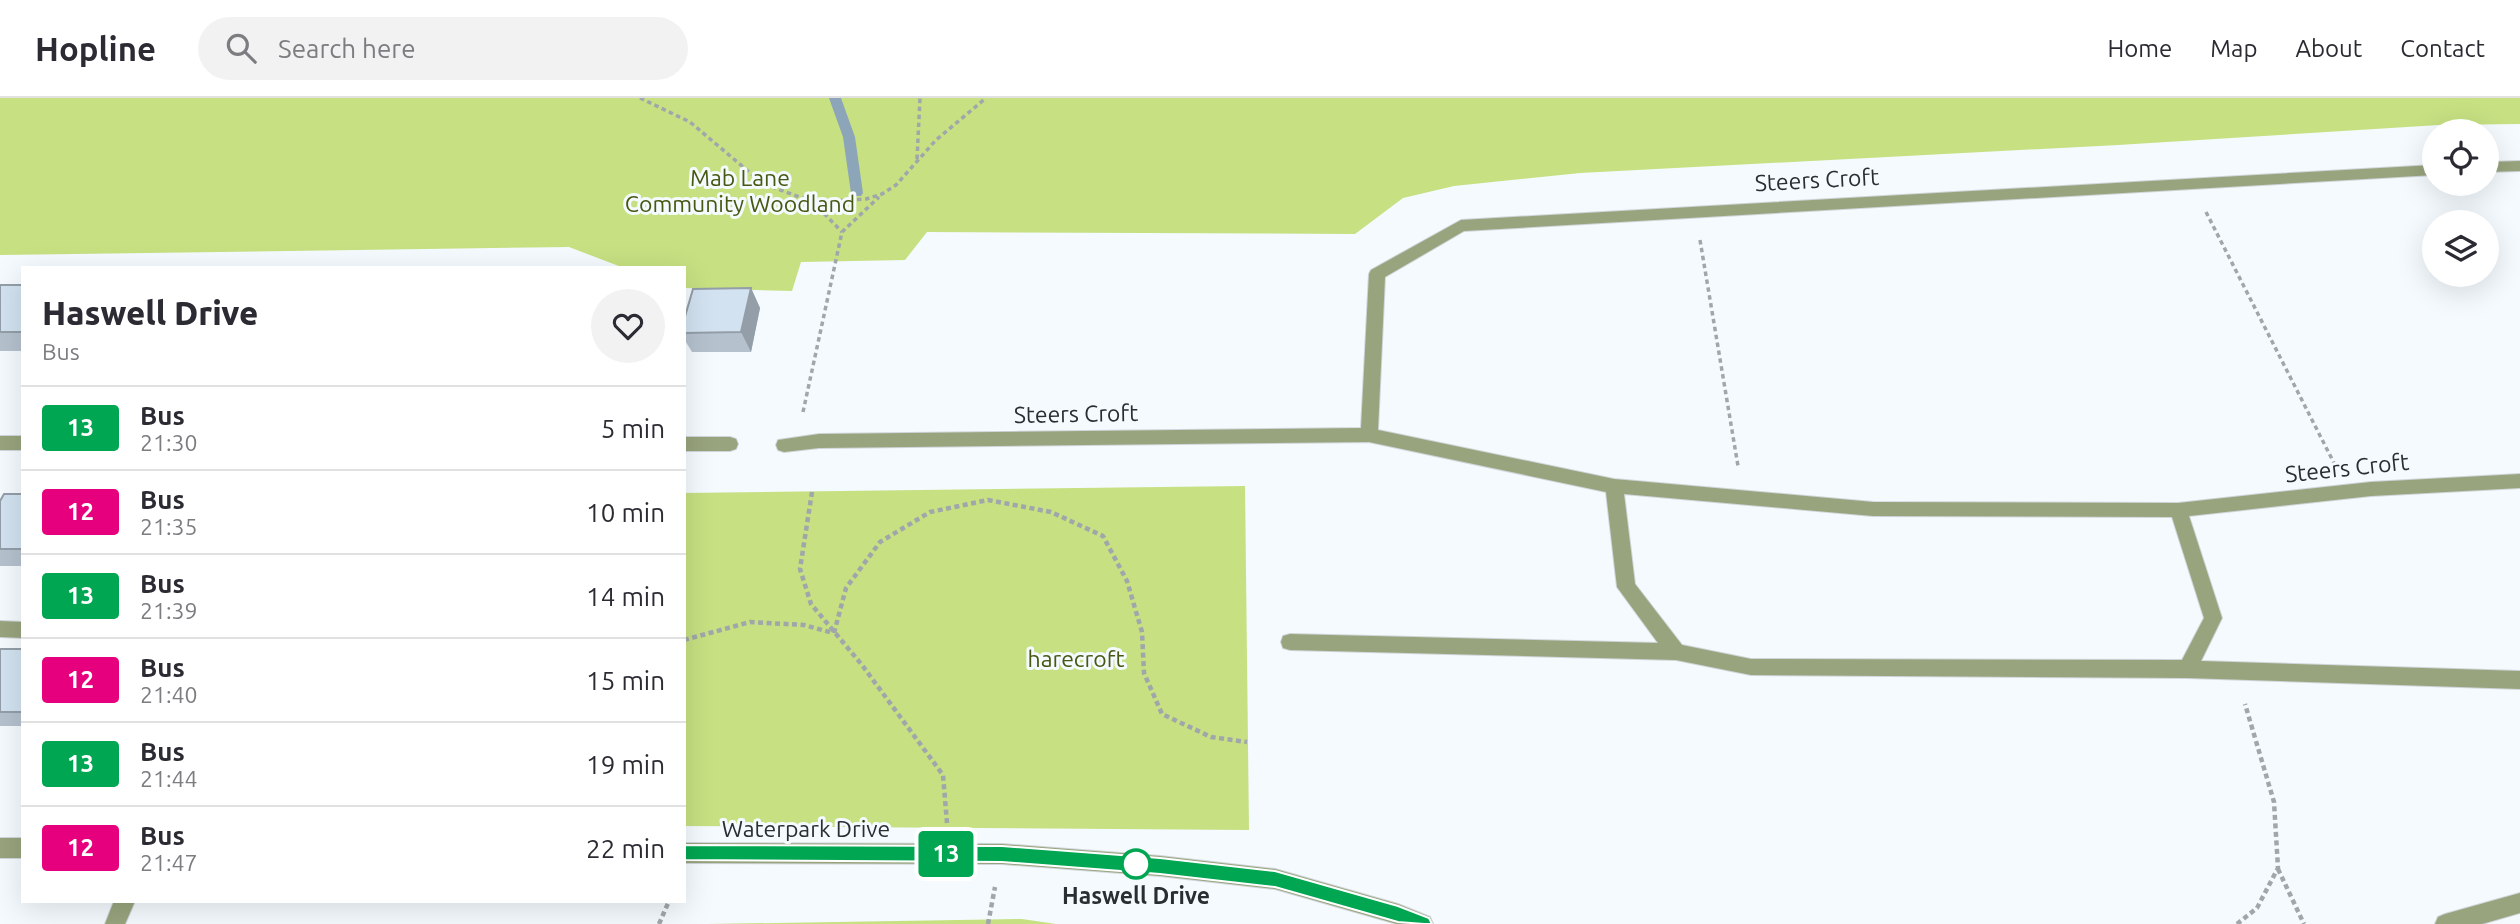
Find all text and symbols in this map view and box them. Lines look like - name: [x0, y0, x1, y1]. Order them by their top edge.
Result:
- search box: [198, 17, 688, 80]
- icon: search: [222, 29, 260, 67]
- text: Hopline: [35, 30, 156, 67]
- text: Search here: [278, 34, 415, 63]
- text: Home: [2107, 35, 2172, 62]
- text: Map: [2210, 35, 2257, 62]
- text: About: [2295, 35, 2362, 62]
- text: Contact: [2400, 35, 2485, 62]
- map controls: [2422, 119, 2499, 287]
- button: locate: [2422, 119, 2499, 196]
- street label: Steers Croft: [1754, 164, 1880, 195]
- park label: Mab Lane Community Woodland: [625, 165, 855, 216]
- button: layers: [2422, 210, 2499, 287]
- button: heart: [591, 289, 665, 363]
- text: Haswell Drive: [42, 294, 258, 331]
- text: Bus: [42, 339, 80, 364]
- street label: Steers Croft: [1014, 400, 1138, 427]
- text: Bus: [140, 401, 185, 430]
- text: 13: [67, 414, 94, 441]
- text: 5 min: [601, 414, 665, 443]
- text: 21:30: [140, 430, 198, 455]
- street label: Steers Croft: [2284, 449, 2410, 486]
- text: Bus: [140, 485, 185, 514]
- text: 12: [67, 498, 94, 525]
- text: 10 min: [586, 498, 665, 527]
- text: 21:35: [140, 514, 198, 539]
- text: Bus: [140, 569, 185, 598]
- text: 13: [67, 582, 94, 609]
- text: 14 min: [586, 582, 665, 611]
- text: 21:39: [140, 598, 198, 623]
- park label: harecroft: [1028, 646, 1125, 671]
- text: Bus: [140, 653, 185, 682]
- text: 12: [67, 666, 94, 693]
- text: 15 min: [586, 666, 665, 695]
- text: 21:40: [140, 682, 198, 707]
- text: Bus: [140, 737, 185, 766]
- text: 13: [67, 750, 94, 777]
- text: 19 min: [586, 750, 665, 779]
- text: 21:44: [140, 766, 198, 791]
- street label: Waterpark Drive: [722, 816, 890, 841]
- text: Bus: [140, 821, 185, 850]
- line badge: 13: [914, 831, 978, 877]
- text: 12: [67, 834, 94, 861]
- text: 22 min: [586, 834, 665, 863]
- text: 13: [932, 840, 960, 867]
- marker: Haswell Drive: [1121, 849, 1151, 879]
- text: 21:47: [140, 850, 198, 875]
- place label: Haswell Drive: [1062, 883, 1210, 908]

